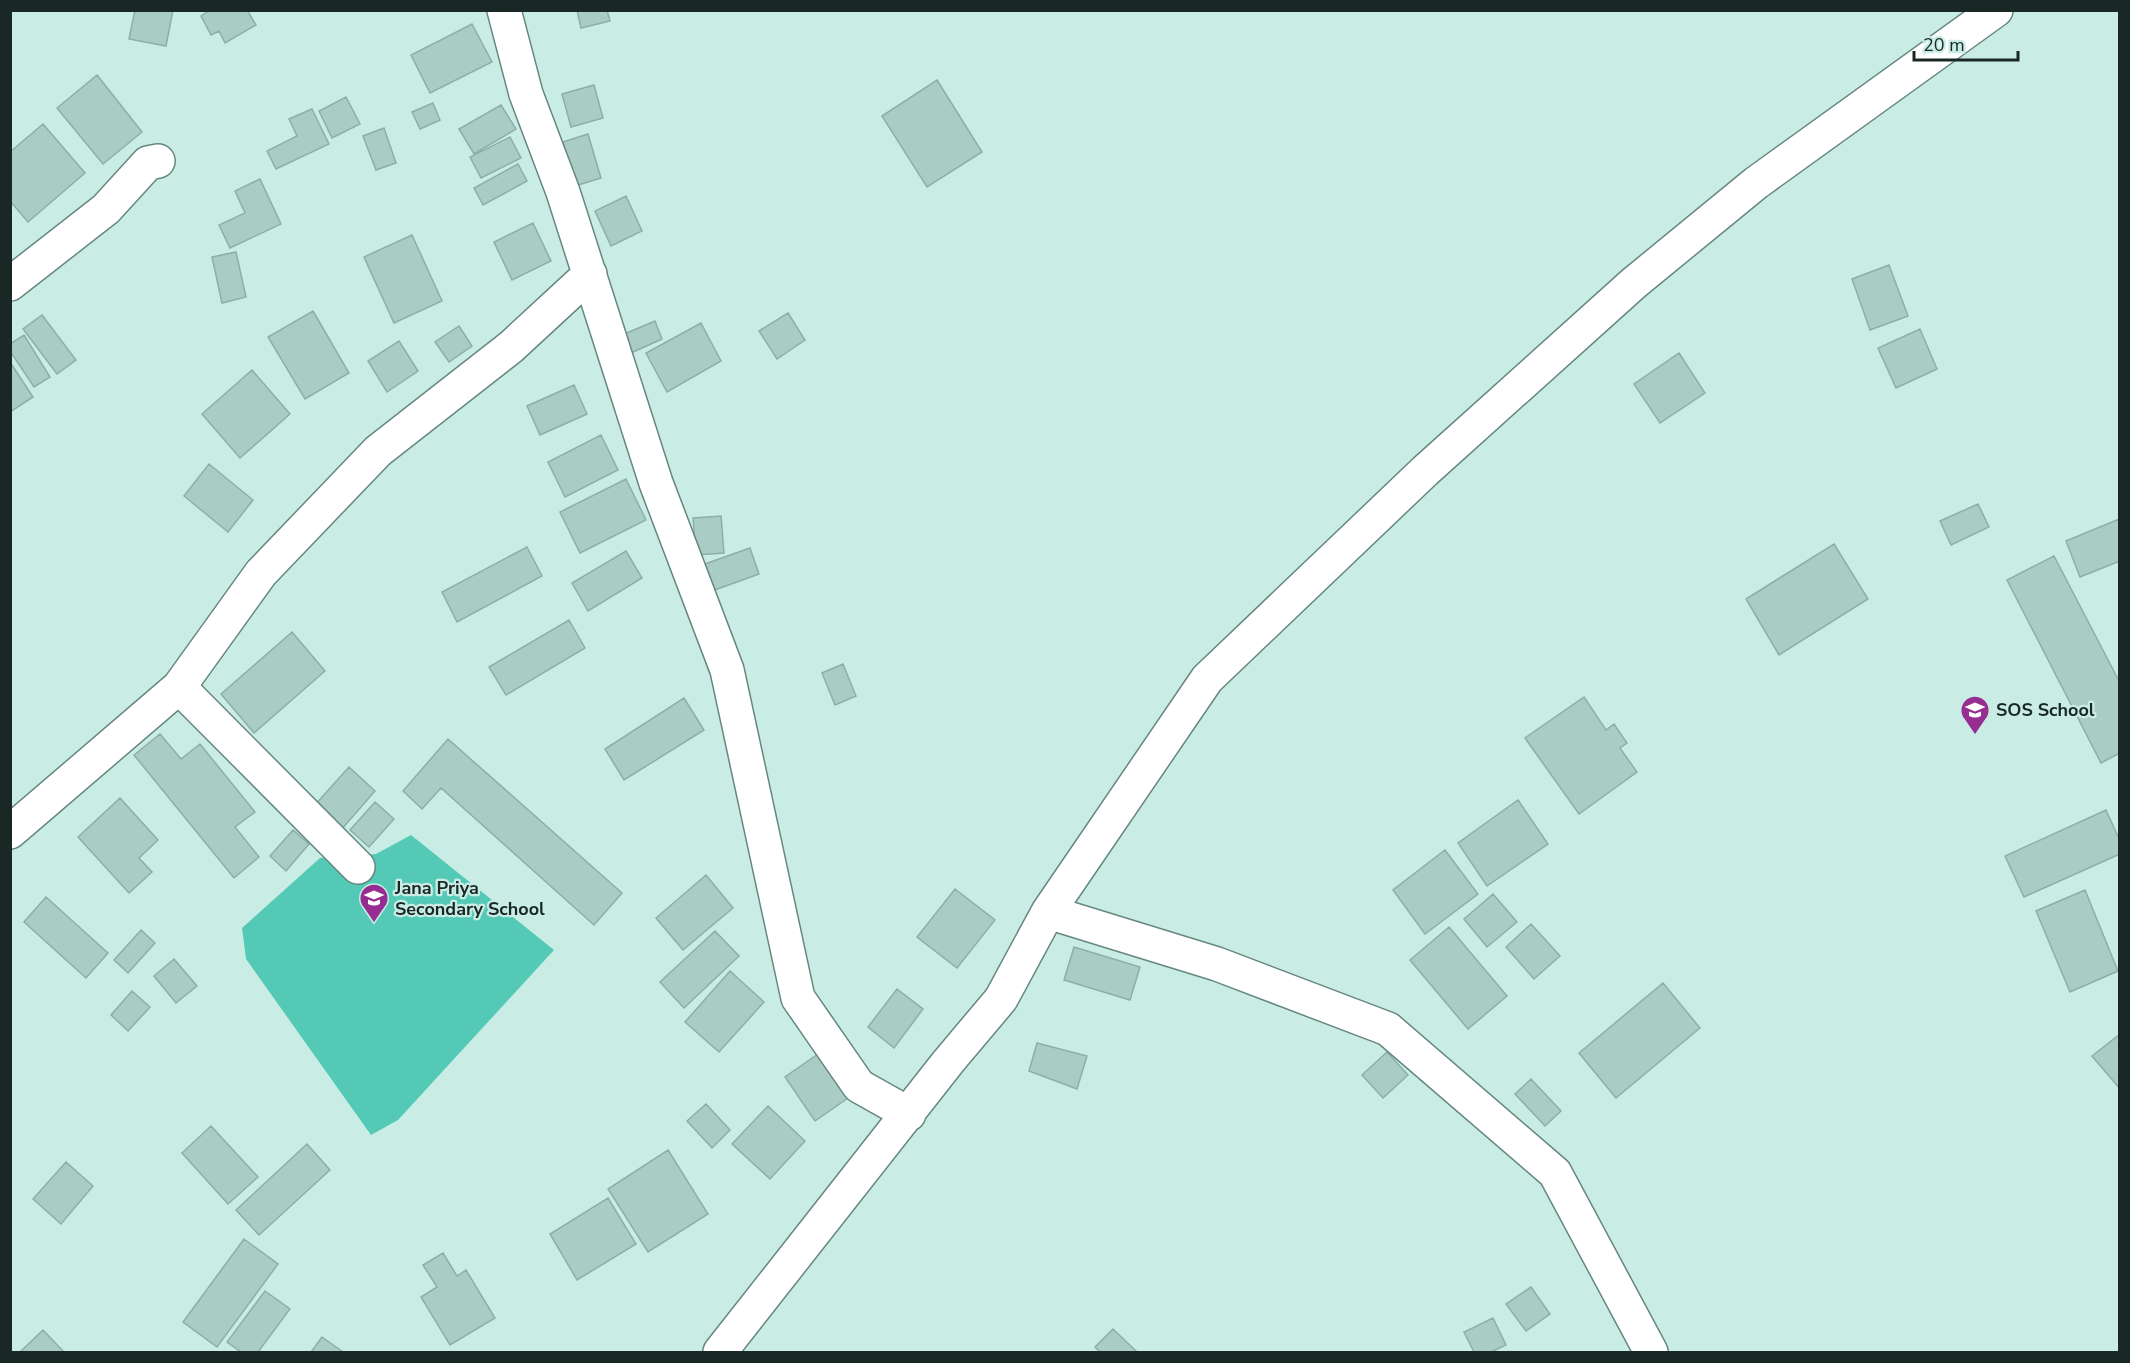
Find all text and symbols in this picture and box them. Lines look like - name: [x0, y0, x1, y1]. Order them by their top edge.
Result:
- scale bar: [1914, 24, 2018, 62]
- text: 20 m: [1923, 33, 1965, 57]
- school or university icon: SOS School: [1959, 694, 1991, 736]
- place label: SOS School: [1996, 698, 2095, 722]
- place label: Jana Priya Secondary School: [394, 876, 545, 921]
- school or university icon: Jana Priya Secondary School: [358, 882, 390, 924]

